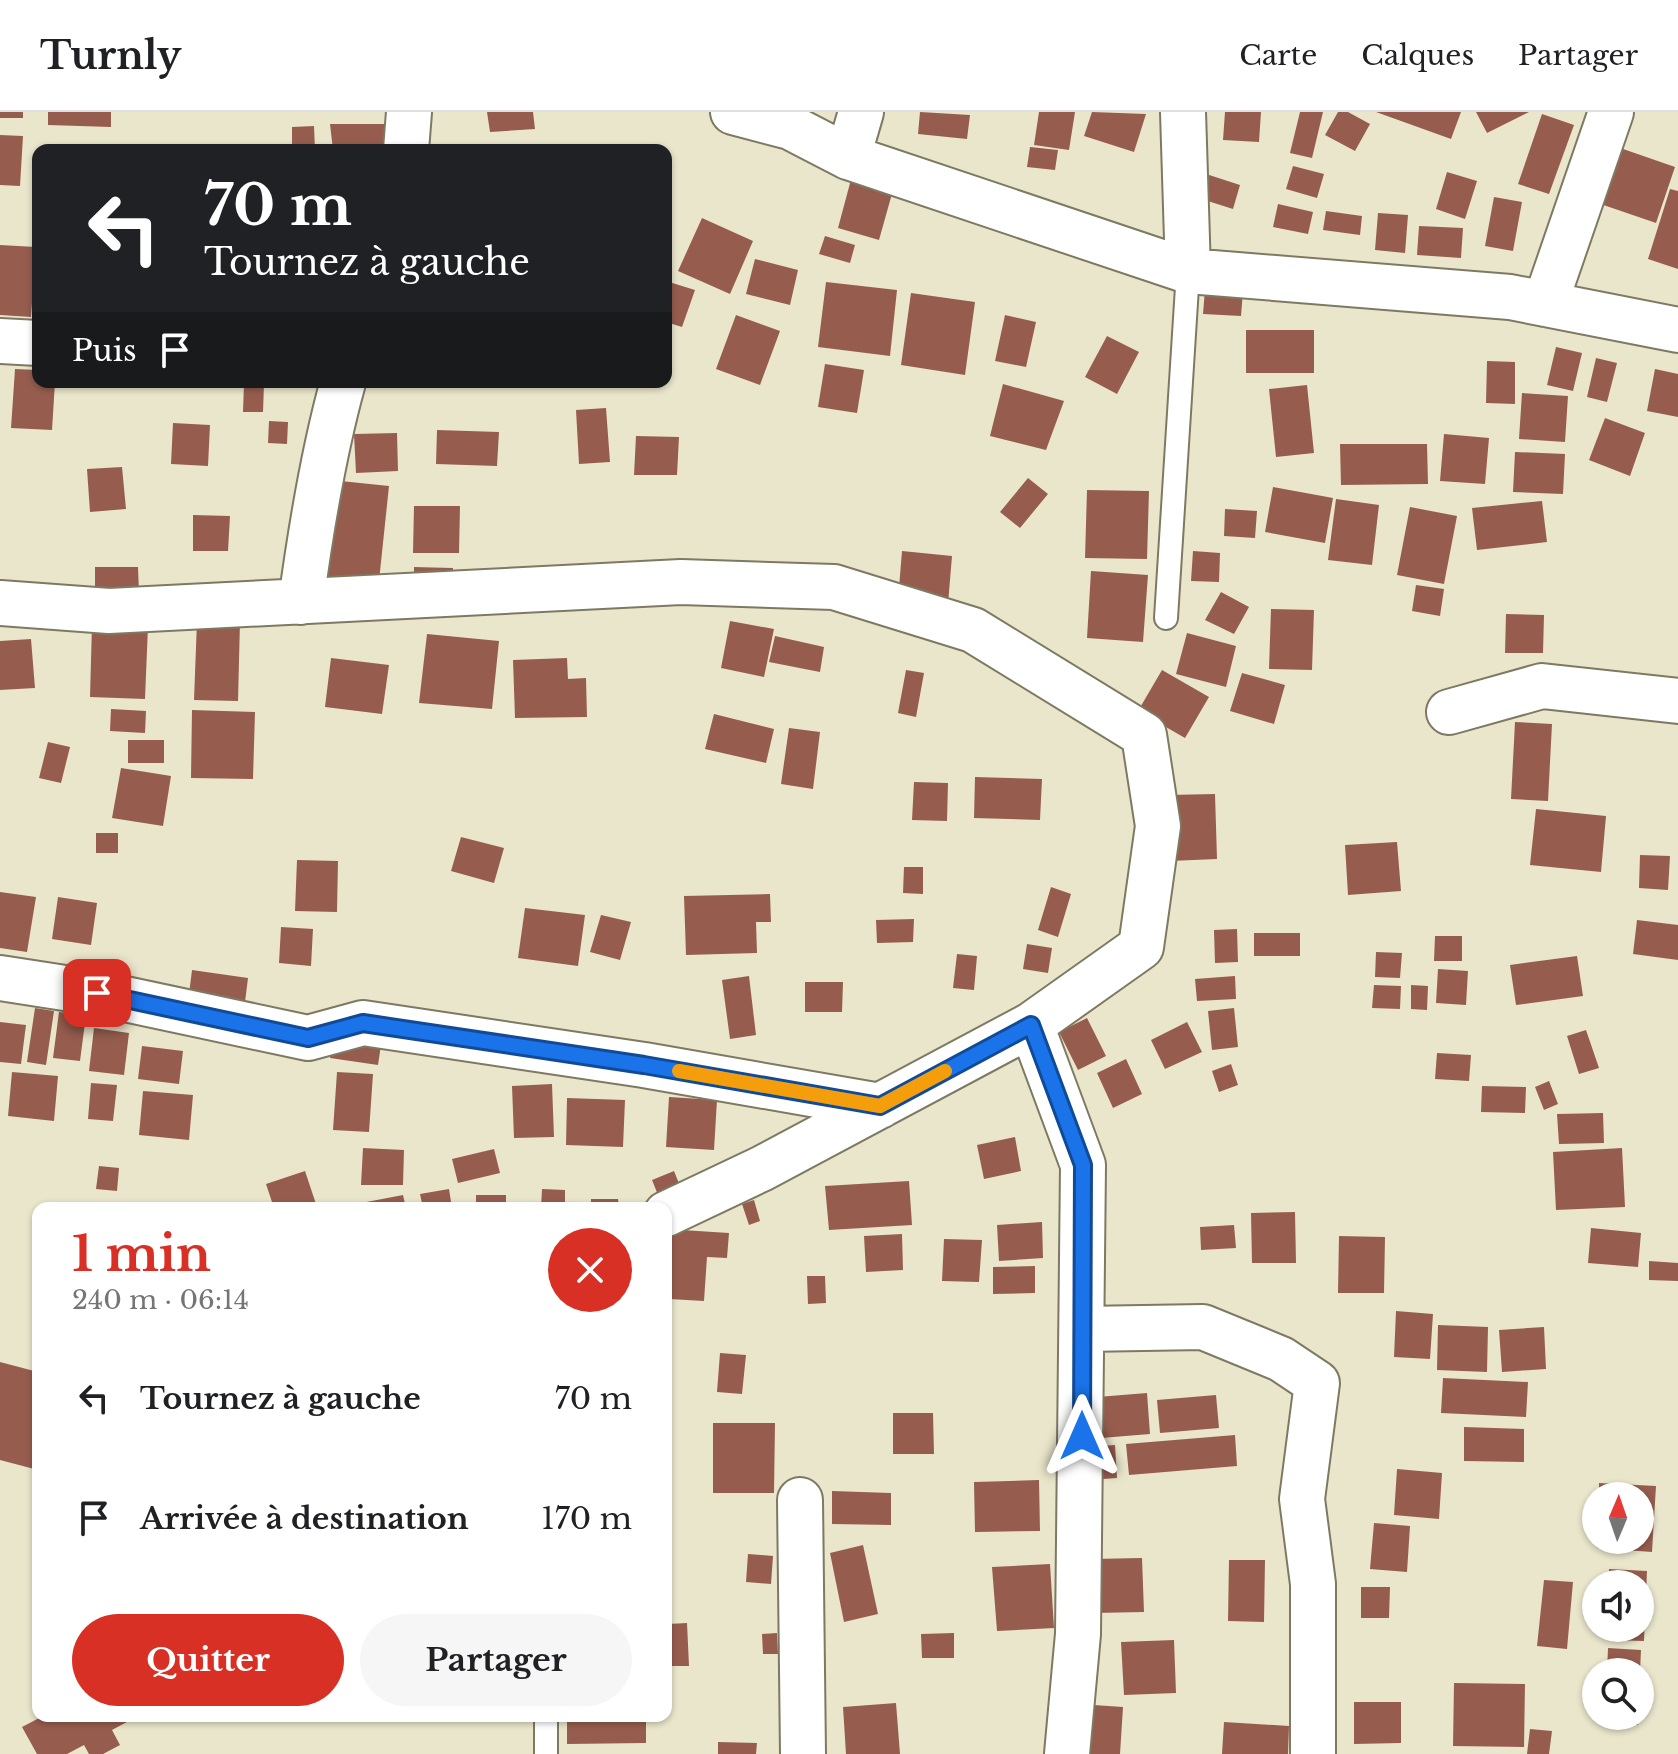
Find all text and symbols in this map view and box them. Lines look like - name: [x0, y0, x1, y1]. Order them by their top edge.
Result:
- text: Turnly: [40, 32, 181, 79]
- text: Carte: [1239, 38, 1317, 73]
- text: Calques: [1361, 38, 1474, 73]
- text: Partager: [1518, 38, 1638, 73]
- text: 70 m: [204, 171, 352, 240]
- icon: left: [72, 176, 176, 280]
- text: Tournez à gauche: [204, 240, 530, 285]
- icon: arrive: [153, 328, 197, 372]
- text: Puis: [72, 332, 137, 369]
- pin: [63, 959, 131, 1027]
- icon: arrive: [75, 971, 119, 1015]
- text: 1 min: [72, 1224, 211, 1284]
- button: close: [548, 1228, 632, 1312]
- text: 240 m · 06:14: [72, 1284, 249, 1316]
- icon: left: [72, 1376, 116, 1420]
- text: Tournez à gauche: [140, 1380, 421, 1417]
- text: 70 m: [555, 1380, 632, 1417]
- position arrow: [1040, 1394, 1124, 1478]
- north arrow: [1582, 1482, 1654, 1554]
- map controls: [1582, 1482, 1654, 1730]
- icon: arrive: [72, 1496, 116, 1540]
- text: Arrivée à destination: [140, 1500, 469, 1537]
- text: 170 m: [541, 1500, 632, 1537]
- button: sound: [1582, 1570, 1654, 1642]
- button: Quitter: [72, 1614, 344, 1706]
- button: Partager: [360, 1614, 632, 1706]
- button: search: [1582, 1658, 1654, 1730]

